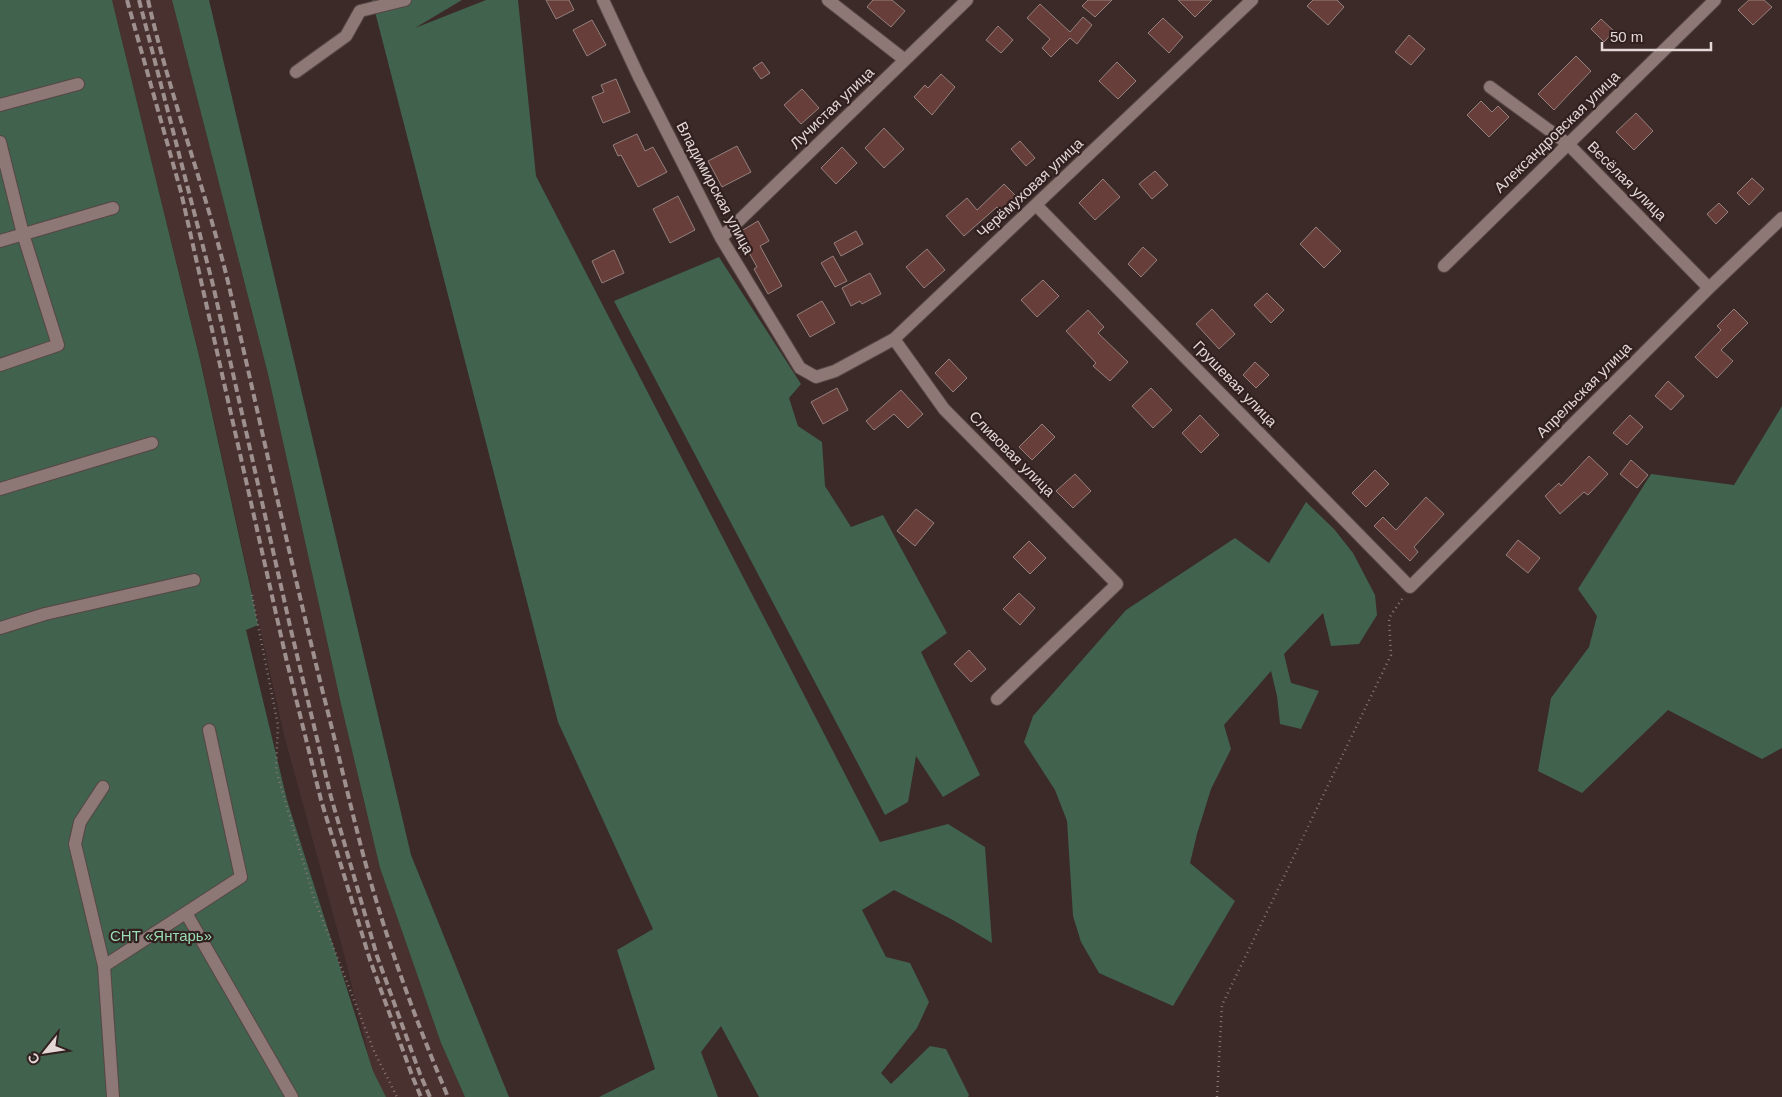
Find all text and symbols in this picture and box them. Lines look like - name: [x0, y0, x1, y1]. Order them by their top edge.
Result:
- scale bar: [1602, 20, 1711, 52]
- text: 50 m: [1610, 28, 1643, 45]
- street label: Лучистая улица: [786, 63, 878, 152]
- street label: Александровская улица: [1491, 67, 1623, 196]
- street label: Владимирская улица: [673, 119, 758, 257]
- street label: Черёмуховая улица: [973, 134, 1087, 241]
- street label: Весёлая улица: [1584, 138, 1671, 224]
- street label: Грушевая улица: [1190, 337, 1281, 431]
- street label: Апрельская улица: [1533, 338, 1635, 441]
- street label: Сливовая улица: [966, 407, 1059, 500]
- park label: СНТ «Янтарь»: [110, 927, 212, 944]
- north arrow: [20, 1027, 70, 1077]
- text: С: [24, 1050, 43, 1067]

